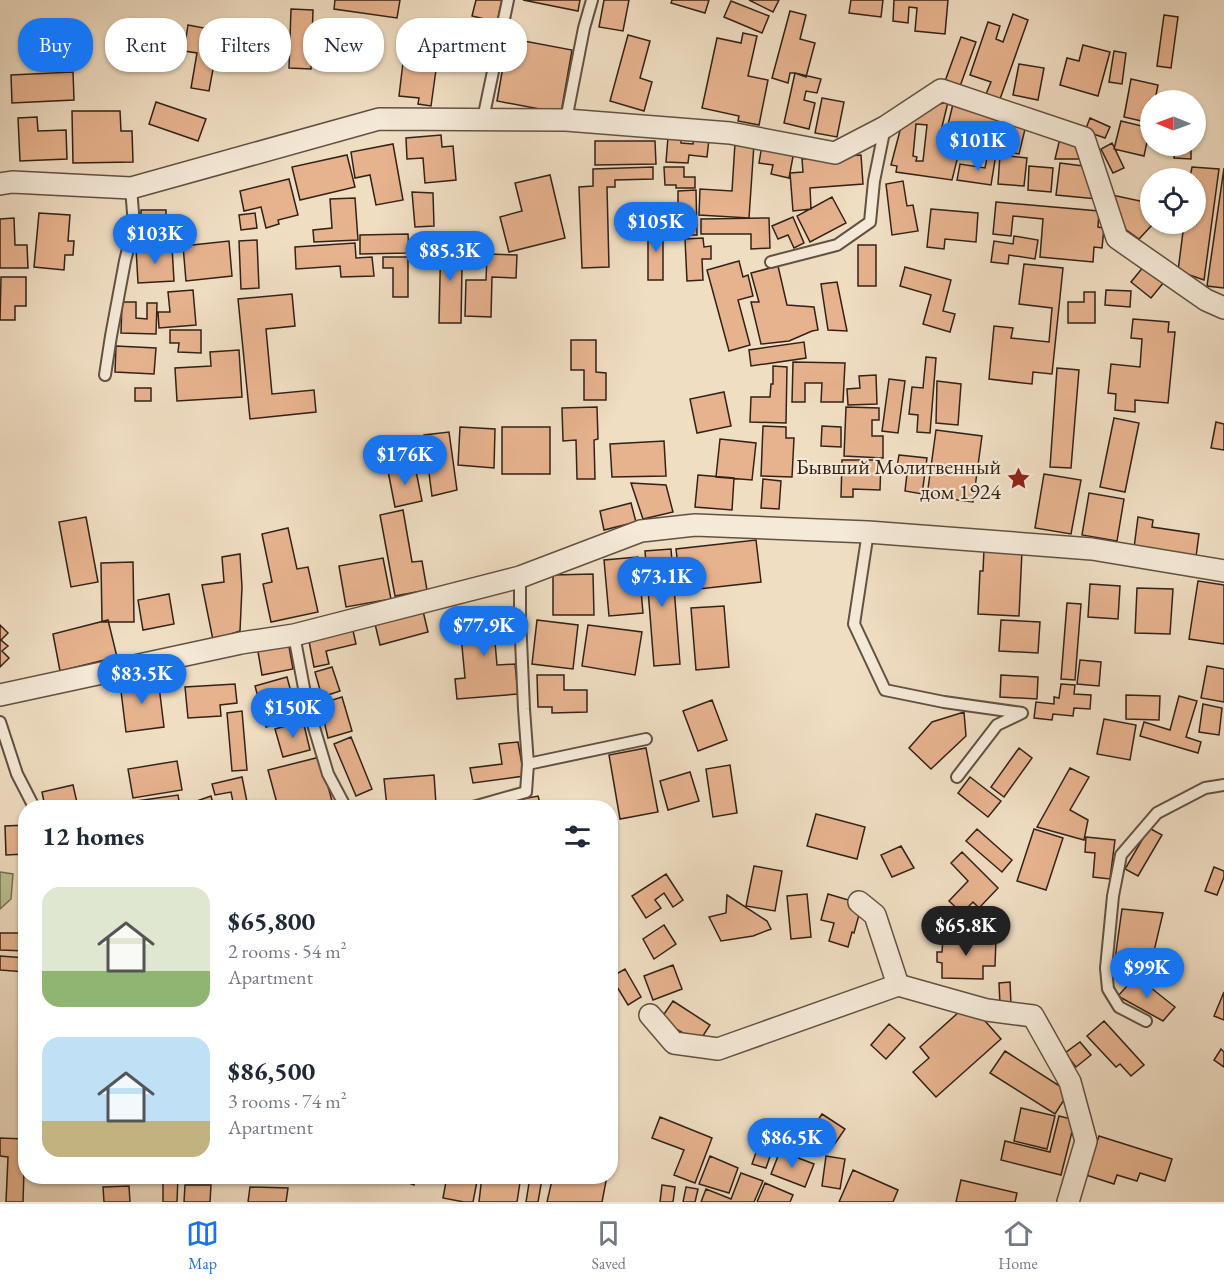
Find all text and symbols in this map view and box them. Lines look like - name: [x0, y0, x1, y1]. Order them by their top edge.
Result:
- chip: Buy: [18, 18, 93, 72]
- chip: Rent: [105, 18, 187, 72]
- chip: Filters: [199, 18, 291, 72]
- chip: New: [303, 18, 384, 72]
- chip: Apartment: [396, 18, 527, 72]
- north arrow: [1140, 90, 1206, 156]
- map controls: [1140, 90, 1206, 234]
- pin: $101K: [936, 121, 1020, 172]
- text: $101K: [950, 127, 1006, 153]
- button: locate: [1140, 168, 1206, 234]
- pin: $105K: [614, 202, 698, 253]
- text: $105K: [628, 208, 684, 234]
- pin: $103K: [113, 214, 197, 265]
- text: $103K: [127, 220, 183, 246]
- pin: $85.3K: [401, 231, 499, 282]
- text: $85.3K: [419, 237, 481, 263]
- pin: $176K: [363, 435, 447, 486]
- text: $176K: [377, 441, 433, 467]
- place label: Бывший Молитвенный дом 1924: [796, 452, 1001, 506]
- place icon: Бывший Молитвенный дом 1924: [1006, 466, 1032, 492]
- pin: $73.1K: [613, 557, 711, 608]
- text: $73.1K: [631, 563, 693, 589]
- pin: $77.9K: [435, 606, 533, 657]
- text: $77.9K: [453, 612, 515, 638]
- pin: $83.5K: [93, 654, 191, 705]
- text: $83.5K: [111, 660, 173, 686]
- pin: $150K: [251, 688, 335, 739]
- text: $150K: [265, 694, 321, 720]
- text: 12 homes: [42, 819, 144, 853]
- icon: filters: [561, 820, 594, 853]
- text: $65,800: [228, 904, 315, 938]
- pin: $65.8K: [917, 906, 1015, 957]
- icon: home: [90, 911, 162, 983]
- text: $65.8K: [935, 912, 997, 938]
- text: 2 rooms · 54 m²: [228, 938, 347, 964]
- pin: $99K: [1111, 948, 1183, 999]
- text: $99K: [1124, 954, 1170, 980]
- text: Apartment: [228, 964, 313, 990]
- text: $86,500: [228, 1054, 315, 1088]
- icon: home: [90, 1061, 162, 1133]
- text: 3 rooms · 74 m²: [228, 1088, 347, 1114]
- text: Apartment: [228, 1114, 313, 1140]
- pin: $86.5K: [743, 1118, 841, 1169]
- text: $86.5K: [761, 1124, 823, 1150]
- tab: Map: [186, 1217, 219, 1274]
- tab: Saved: [592, 1217, 626, 1274]
- tab: Home: [998, 1217, 1038, 1274]

